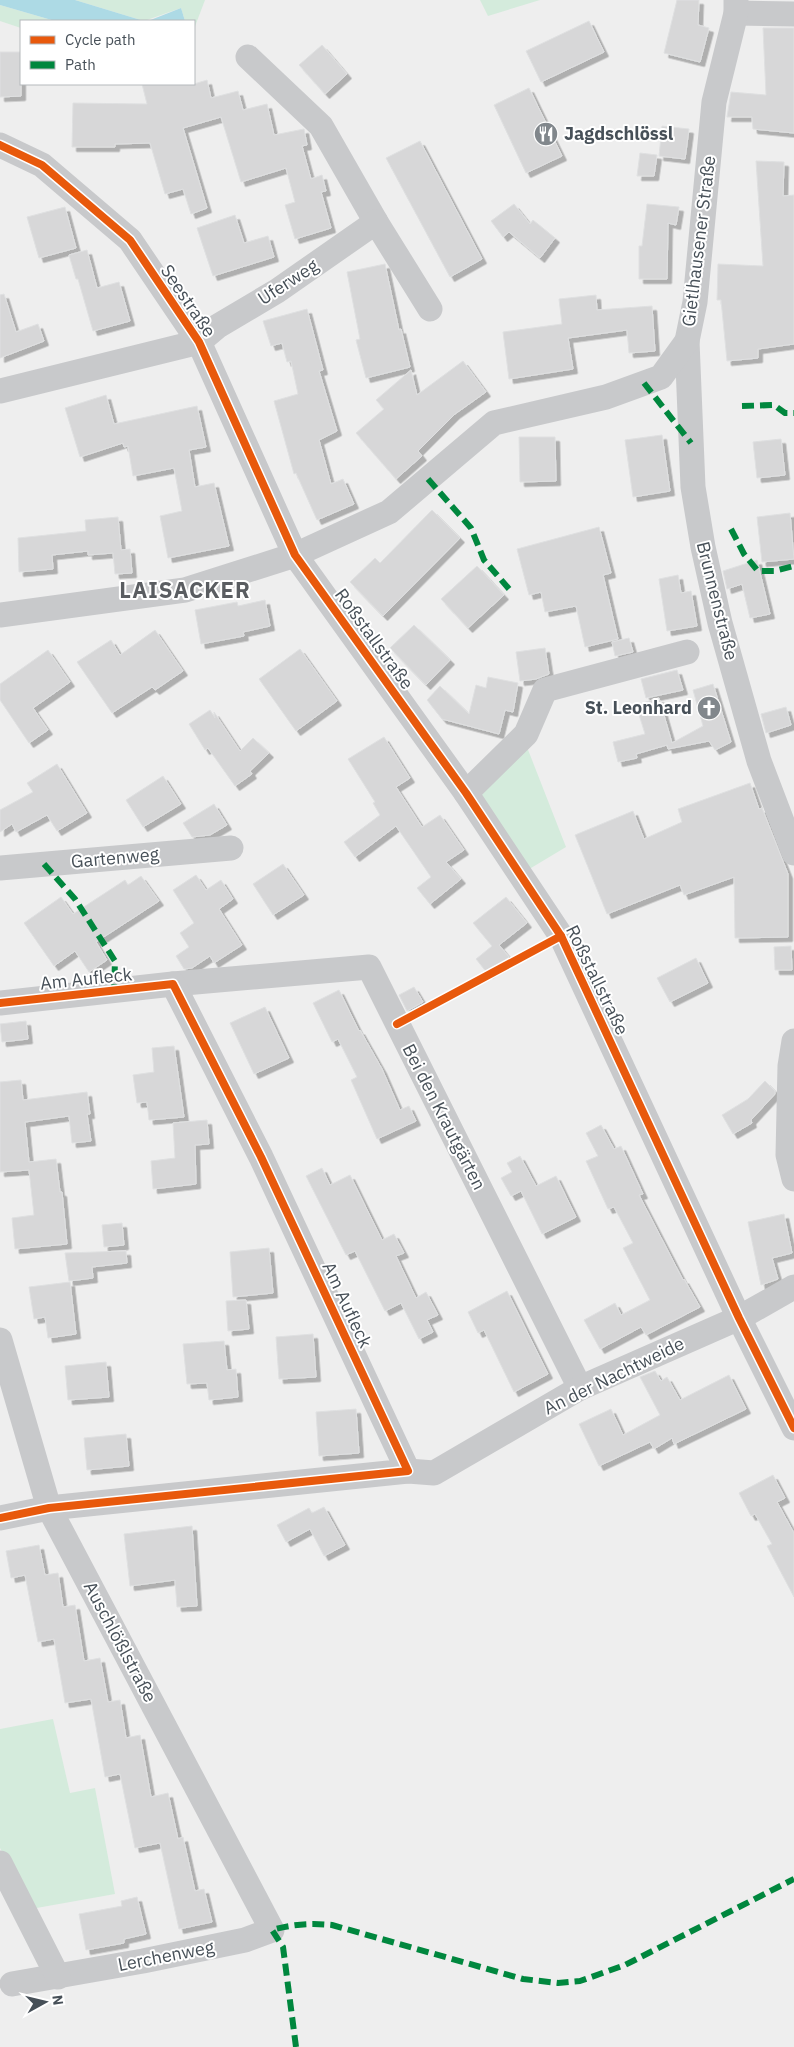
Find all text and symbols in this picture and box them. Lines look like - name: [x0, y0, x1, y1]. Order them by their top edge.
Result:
- legend: [20, 20, 195, 85]
- text: Cycle path: [65, 30, 136, 49]
- text: Path: [65, 55, 96, 74]
- restaurant icon: Jagdschlössl: [533, 121, 559, 147]
- place label: Jagdschlössl: [564, 122, 674, 145]
- street label: Gietlhausener Straße: [677, 154, 720, 328]
- street label: Uferweg: [253, 253, 323, 310]
- street label: Seestraße: [156, 260, 221, 342]
- street label: Brunnenstraße: [692, 539, 743, 663]
- district label: LAISACKER: [119, 575, 251, 604]
- street label: Roßstallstraße: [330, 584, 419, 694]
- church icon: St. Leonhard: [696, 695, 722, 721]
- place label: St. Leonhard: [585, 696, 692, 719]
- street label: Gartenweg: [70, 842, 160, 873]
- street label: Roßstallstraße: [561, 921, 634, 1039]
- street label: Am Aufleck: [39, 962, 134, 995]
- street label: Bei den Krautgärten: [398, 1040, 491, 1194]
- street label: Am Aufleck: [318, 1258, 378, 1352]
- street label: An der Nachtweide: [540, 1332, 688, 1420]
- street label: Auschlößlstraße: [79, 1577, 162, 1706]
- street label: Lerchenweg: [116, 1935, 217, 1976]
- north arrow: [20, 1977, 70, 2027]
- text: N: [48, 1994, 67, 2006]

